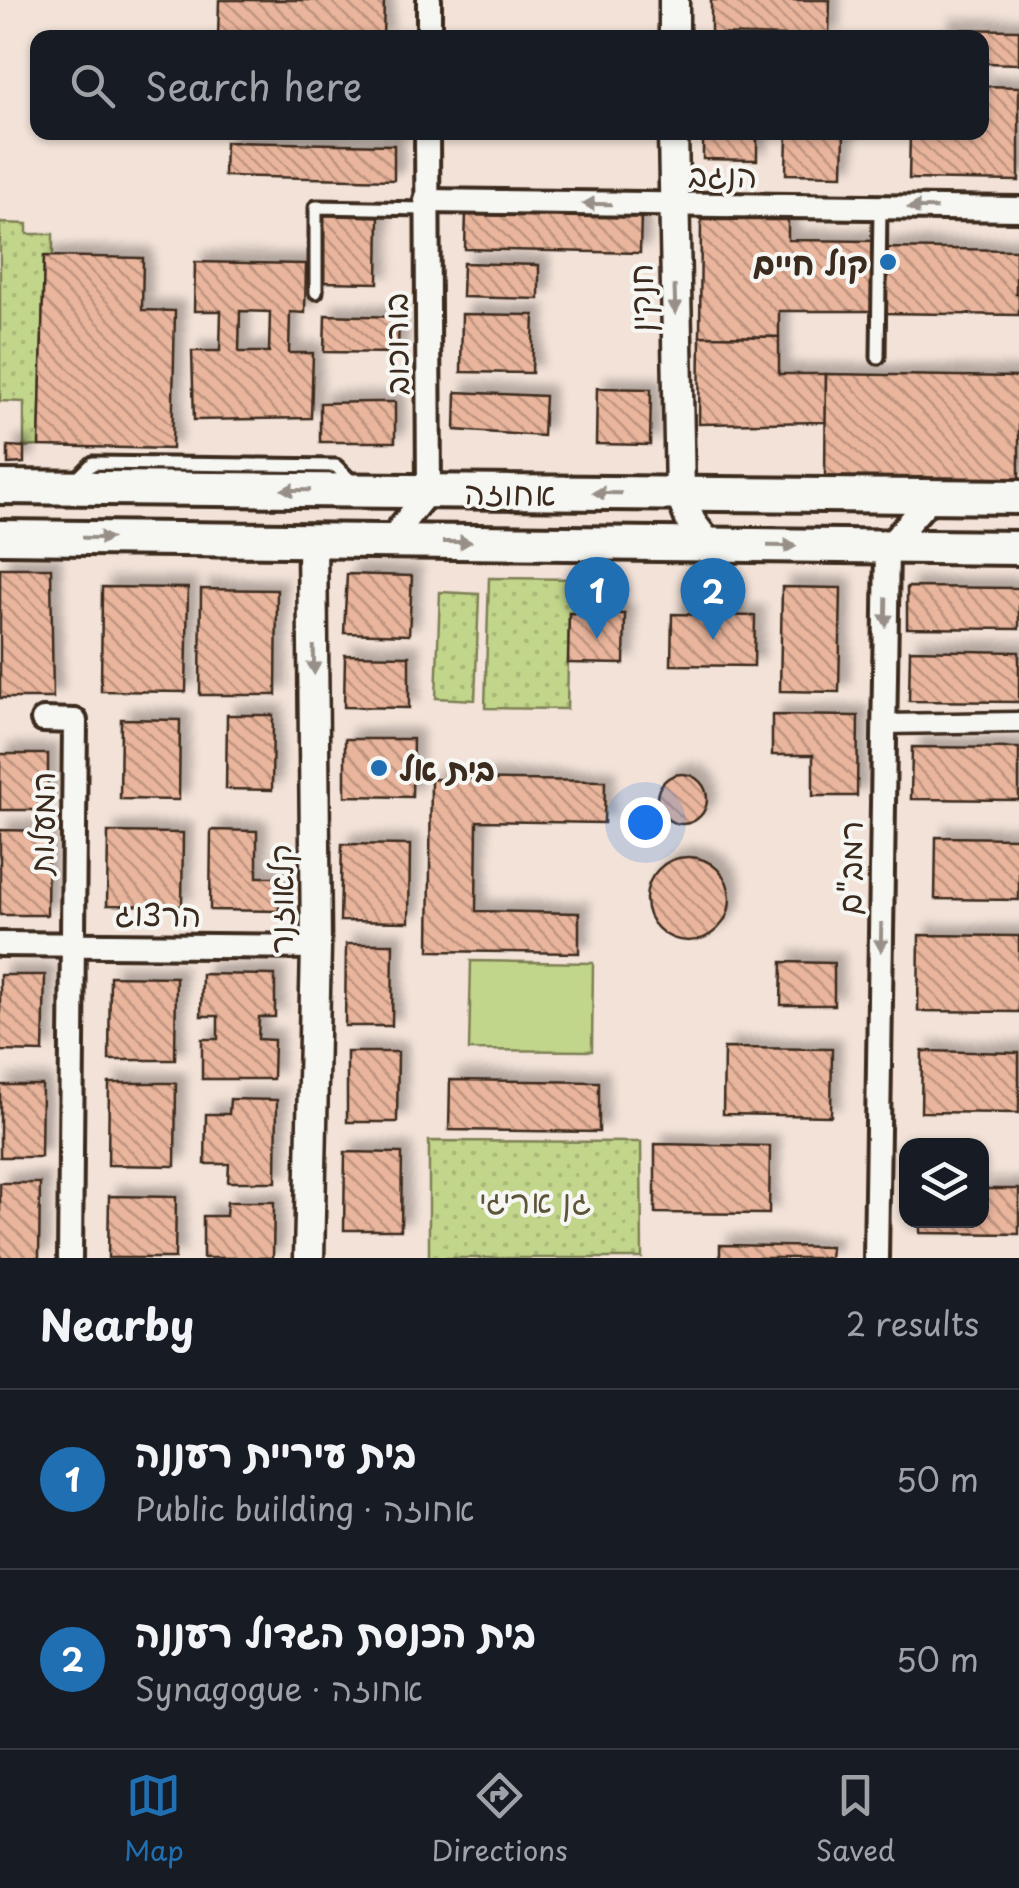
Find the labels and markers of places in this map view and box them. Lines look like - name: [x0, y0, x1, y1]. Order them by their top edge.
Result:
- place label: קול חיים: [753, 238, 868, 286]
- marker: קול חיים: [877, 251, 899, 273]
- pin: 1: [564, 556, 630, 639]
- pin: 2: [680, 558, 746, 640]
- place label: בית אל: [399, 744, 495, 792]
- marker: בית אל: [368, 757, 390, 779]

